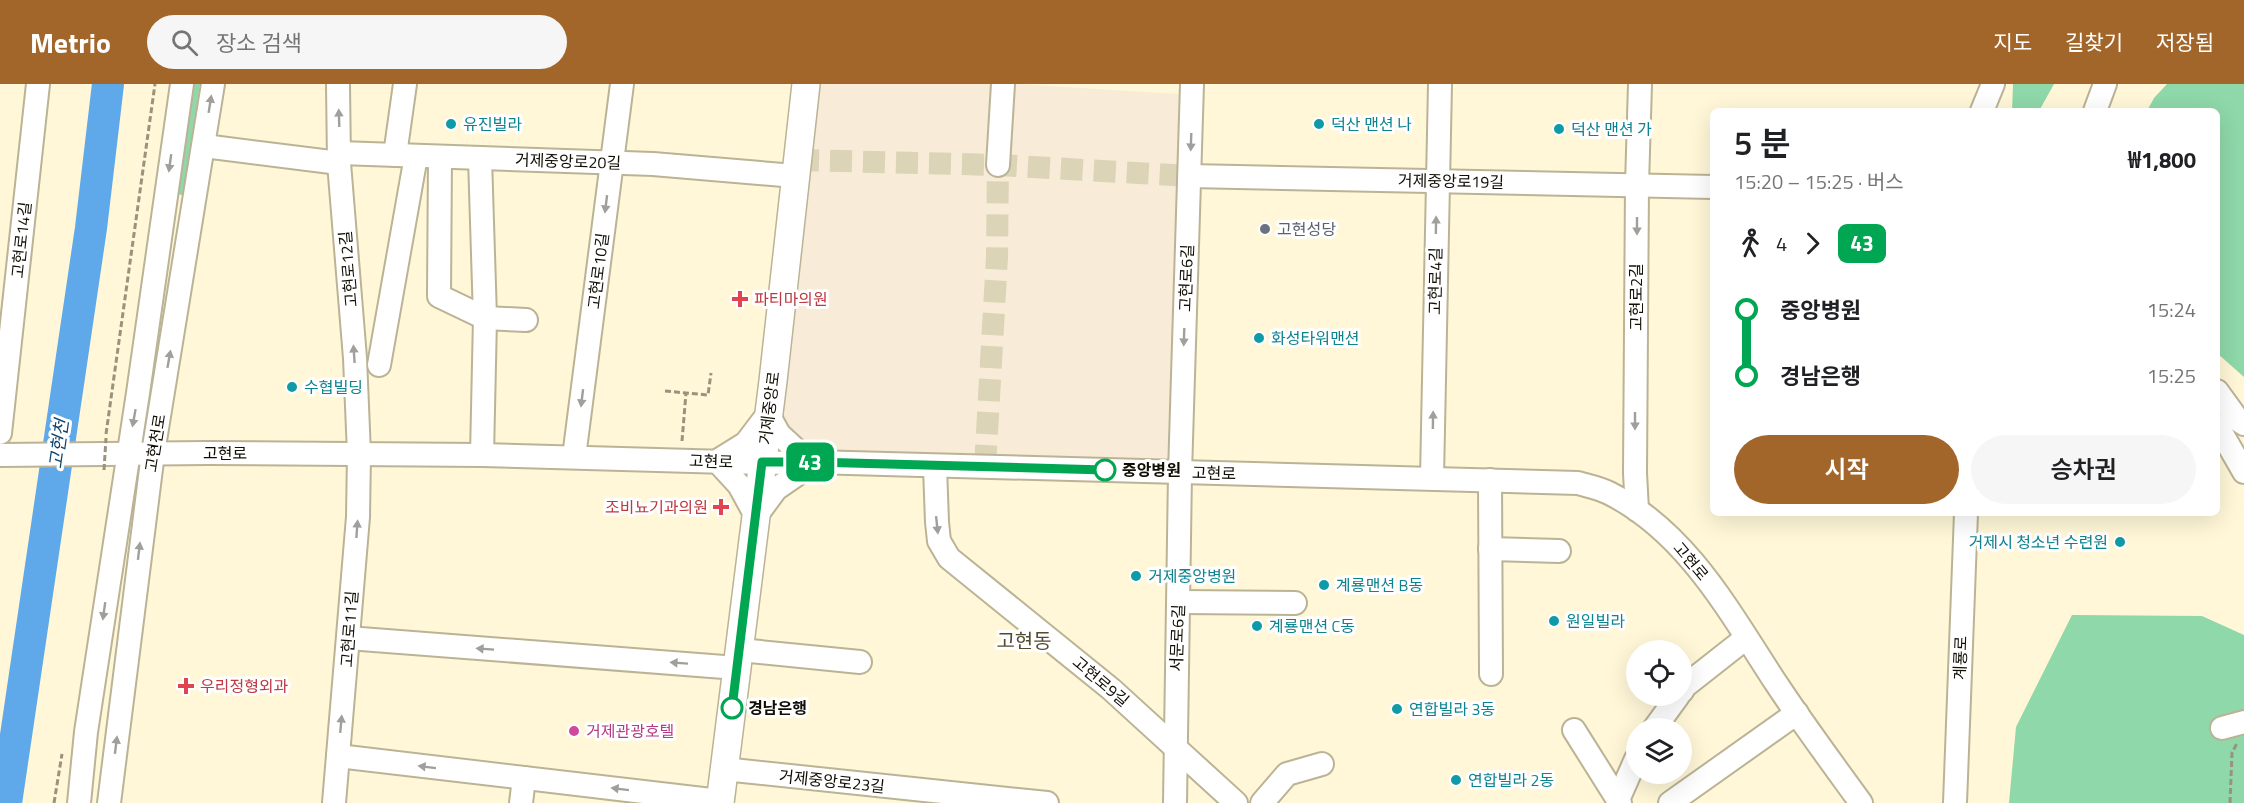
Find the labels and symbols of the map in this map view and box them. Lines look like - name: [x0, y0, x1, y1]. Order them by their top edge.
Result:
- one-way arrow: [206, 94, 215, 113]
- one-way arrow: [334, 108, 344, 127]
- place label: 유진빌라: [463, 112, 522, 136]
- place label: 덕산 맨션 나: [1331, 112, 1412, 136]
- marker: 유진빌라: [444, 117, 458, 131]
- marker: 덕산 맨션 나: [1312, 117, 1326, 131]
- place label: 덕산 맨션 가: [1571, 117, 1652, 141]
- marker: 덕산 맨션 가: [1552, 122, 1566, 136]
- one-way arrow: [1186, 133, 1195, 152]
- street label: 거제중앙로20길: [514, 147, 622, 175]
- one-way arrow: [166, 153, 175, 172]
- street label: 거제중앙로19길: [1398, 168, 1504, 194]
- one-way arrow: [601, 195, 610, 214]
- street label: 고현로14길: [5, 201, 37, 279]
- one-way arrow: [1431, 216, 1441, 235]
- place label: 고현성당: [1277, 217, 1336, 241]
- one-way arrow: [1632, 217, 1642, 236]
- marker: 고현성당: [1258, 222, 1272, 236]
- street label: 고현로12길: [333, 230, 363, 308]
- street label: 고현로10길: [581, 231, 615, 311]
- street label: 고현로6길: [1173, 244, 1199, 312]
- street label: 고현로4길: [1422, 247, 1448, 315]
- street label: 고현로2길: [1624, 263, 1648, 331]
- place label: 파티마의원: [754, 287, 828, 311]
- marker: 파티마의원: [731, 290, 749, 308]
- place label: 화성타워맨션: [1271, 326, 1359, 350]
- one-way arrow: [1180, 328, 1189, 347]
- marker: 화성타워맨션: [1252, 331, 1266, 345]
- one-way arrow: [350, 344, 359, 363]
- one-way arrow: [164, 349, 173, 368]
- street label: 거제중앙로: [753, 370, 785, 446]
- place label: 수협빌딩: [304, 375, 363, 399]
- marker: 수협빌딩: [285, 380, 299, 394]
- one-way arrow: [577, 388, 586, 407]
- one-way arrow: [129, 409, 138, 428]
- one-way arrow: [1428, 410, 1437, 429]
- street label: 고현천로: [139, 412, 172, 474]
- one-way arrow: [1630, 412, 1640, 431]
- water label: 고현천: [42, 415, 76, 470]
- street label: 고현로: [203, 441, 247, 465]
- line badge: 43: [783, 442, 837, 482]
- street label: 고현로: [689, 448, 734, 474]
- place label: 중앙병원: [1122, 458, 1181, 482]
- marker: 중앙병원: [1094, 459, 1116, 481]
- street label: 고현로: [1192, 461, 1237, 485]
- place label: 조비뇨기과의원: [605, 495, 708, 519]
- marker: 조비뇨기과의원: [712, 498, 730, 516]
- one-way arrow: [933, 516, 942, 535]
- one-way arrow: [352, 520, 362, 539]
- place label: 거제시 청소년 수련원: [1968, 530, 2108, 554]
- marker: 거제시 청소년 수련원: [2113, 535, 2127, 549]
- street label: 고현로: [1668, 536, 1715, 586]
- one-way arrow: [134, 542, 144, 561]
- place label: 거제중앙병원: [1148, 564, 1236, 588]
- marker: 거제중앙병원: [1129, 569, 1143, 583]
- place label: 계룡맨션 B동: [1336, 573, 1423, 597]
- marker: 계룡맨션 B동: [1317, 578, 1331, 592]
- street label: 고현로11길: [334, 590, 364, 668]
- one-way arrow: [100, 601, 109, 620]
- street label: 서문로6길: [1164, 604, 1190, 672]
- place label: 원일빌라: [1566, 609, 1625, 633]
- place label: 계룡맨션 C동: [1269, 614, 1355, 638]
- marker: 원일빌라: [1547, 614, 1561, 628]
- marker: 계룡맨션 C동: [1250, 619, 1264, 633]
- district label: 고현동: [996, 625, 1052, 656]
- street label: 계룡로: [1947, 635, 1973, 680]
- one-way arrow: [475, 644, 494, 654]
- street label: 고현로9길: [1067, 650, 1135, 712]
- one-way arrow: [670, 659, 689, 668]
- place label: 우리정형외과: [200, 674, 289, 698]
- marker: 우리정형외과: [177, 677, 195, 695]
- place label: 경남은행: [748, 696, 807, 720]
- marker: 경남은행: [721, 697, 743, 719]
- place label: 연합빌라 3동: [1409, 697, 1495, 721]
- marker: 연합빌라 3동: [1390, 702, 1404, 716]
- one-way arrow: [336, 714, 346, 733]
- place label: 거제관광호텔: [586, 719, 674, 743]
- marker: 거제관광호텔: [567, 724, 581, 738]
- one-way arrow: [111, 735, 121, 754]
- one-way arrow: [417, 762, 436, 772]
- street label: 거제중앙로23길: [778, 764, 886, 798]
- place label: 연합빌라 2동: [1468, 768, 1554, 792]
- marker: 연합빌라 2동: [1449, 773, 1463, 787]
- one-way arrow: [611, 784, 630, 794]

